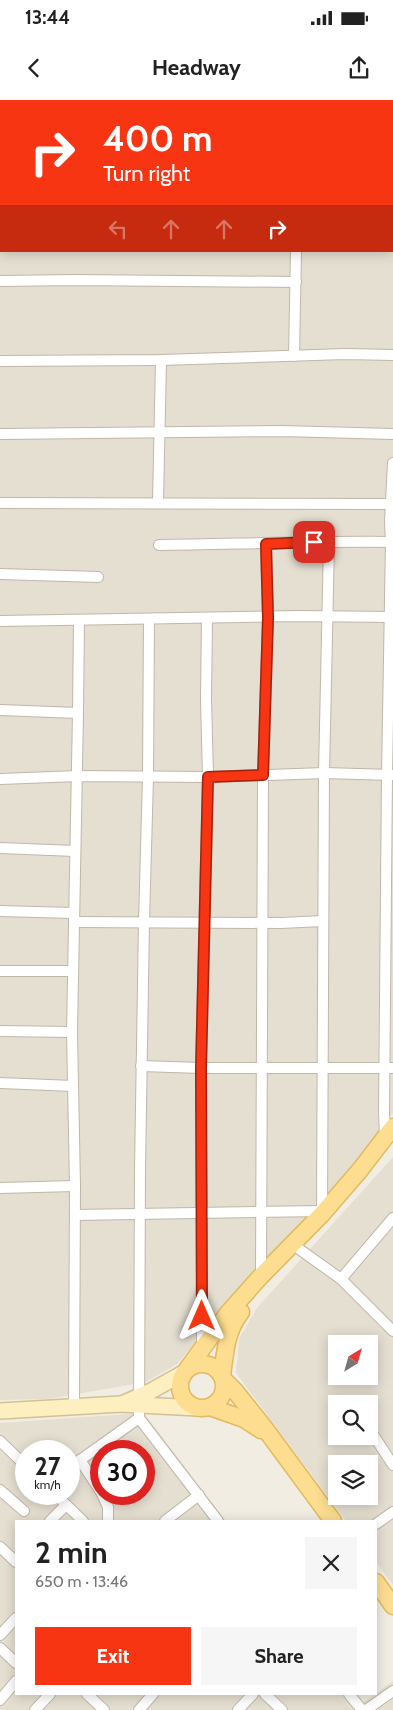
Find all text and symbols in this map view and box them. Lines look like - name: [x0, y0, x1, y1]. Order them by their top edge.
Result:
- text: 13:44: [25, 6, 70, 29]
- icon: back: [20, 54, 48, 82]
- text: Headway: [152, 54, 241, 81]
- icon: share: [345, 54, 373, 82]
- text: 400 m: [103, 117, 212, 160]
- icon: right: [20, 120, 85, 185]
- text: Turn right: [103, 160, 190, 187]
- icon: left: [104, 215, 132, 243]
- icon: ahead: [157, 215, 185, 243]
- icon: ahead: [210, 215, 238, 243]
- icon: right: [263, 215, 291, 243]
- pin: [293, 521, 335, 563]
- icon: arrive: [300, 528, 328, 556]
- position arrow: [175, 1289, 227, 1341]
- north arrow: [328, 1335, 378, 1385]
- map controls: [328, 1335, 378, 1505]
- button: search: [328, 1395, 378, 1445]
- speed limit sign: 30: [90, 1440, 155, 1505]
- text: 27: [35, 1451, 60, 1481]
- button: layers: [328, 1455, 378, 1505]
- text: km/h: [34, 1477, 61, 1492]
- text: 2 min: [35, 1534, 107, 1571]
- button: close: [305, 1537, 357, 1589]
- text: 650 m · 13:46: [35, 1572, 128, 1591]
- button: Exit: [35, 1627, 191, 1685]
- button: Share: [201, 1627, 357, 1685]

